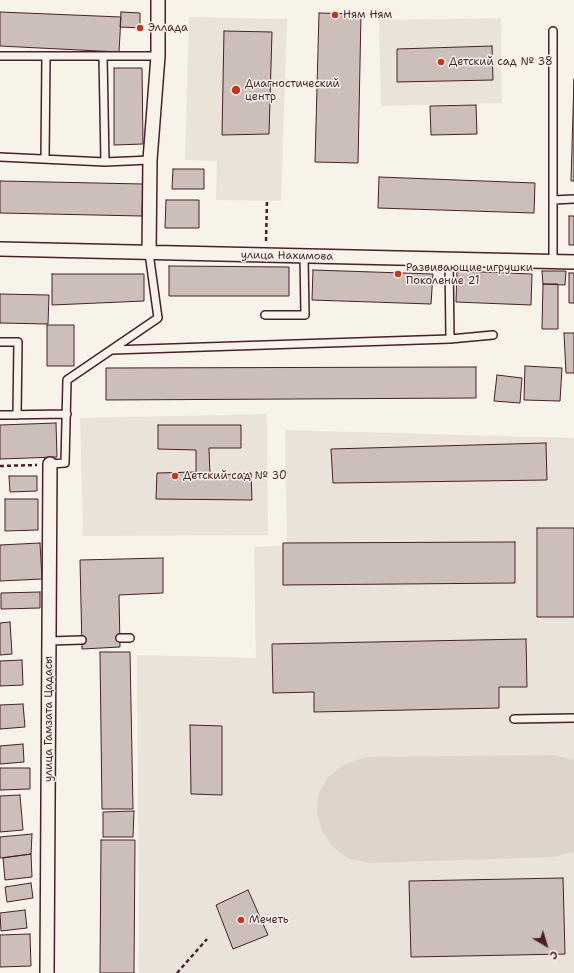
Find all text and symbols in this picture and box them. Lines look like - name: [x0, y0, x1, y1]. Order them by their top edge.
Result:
- place label: Ням Ням: [343, 8, 392, 22]
- marker: Ням Ням: [330, 10, 340, 20]
- place label: Эллада: [148, 21, 188, 35]
- marker: Эллада: [135, 23, 145, 33]
- place label: Детский сад № 38: [449, 55, 553, 69]
- marker: Детский сад № 38: [436, 57, 446, 67]
- place label: Диагностический центр: [245, 77, 340, 103]
- marker: Диагностический центр: [230, 84, 242, 96]
- street label: улица Нахимова: [241, 249, 333, 263]
- place label: Развивающие игрушки Поколение 21: [406, 261, 533, 287]
- marker: Развивающие игрушки Поколение 21: [393, 269, 403, 279]
- place label: Детский сад № 30: [183, 469, 287, 483]
- marker: Детский сад № 30: [170, 471, 180, 481]
- street label: улица Гамзата Цадасы: [42, 656, 56, 782]
- place label: Мечеть: [249, 913, 289, 927]
- marker: Мечеть: [236, 915, 246, 925]
- north arrow: [526, 925, 566, 965]
- text: С: [546, 947, 561, 963]

